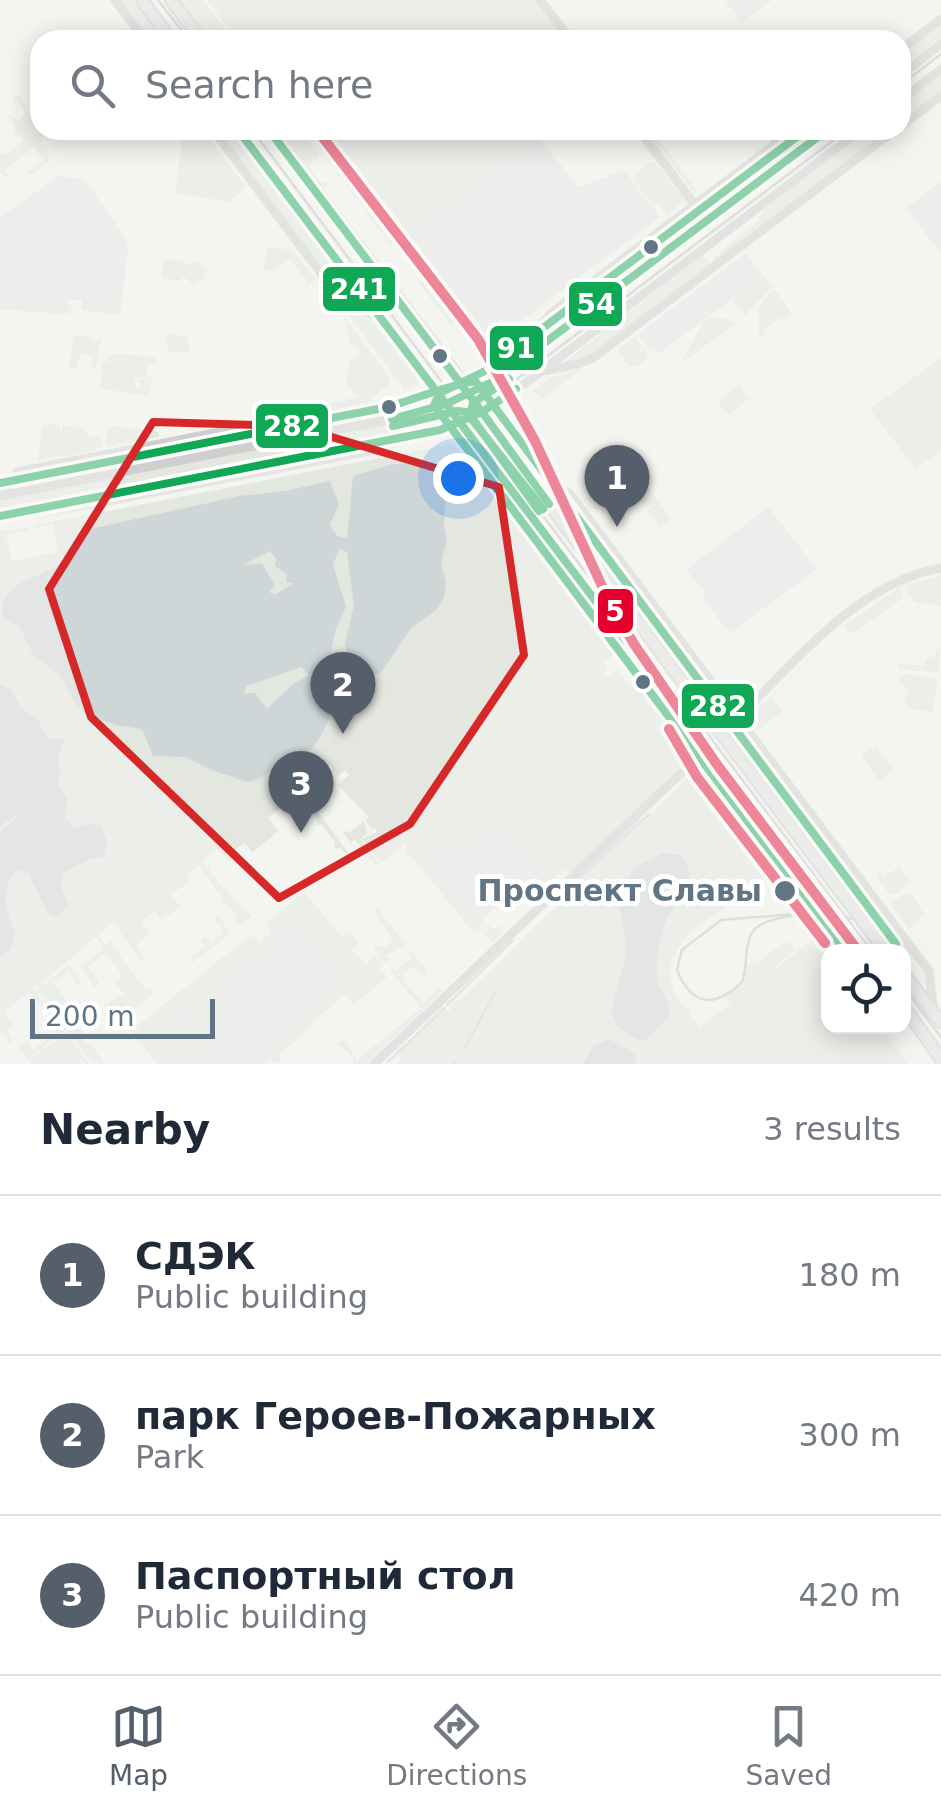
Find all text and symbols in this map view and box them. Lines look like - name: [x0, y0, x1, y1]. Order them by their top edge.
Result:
- search box: [30, 30, 911, 140]
- icon: search: [65, 58, 120, 113]
- text: Search here: [145, 63, 373, 107]
- unlabelled marker: [641, 237, 661, 257]
- line badge: 241: [321, 265, 397, 313]
- text: 241: [330, 273, 388, 306]
- line badge: 54: [567, 280, 624, 328]
- text: 54: [577, 288, 615, 321]
- line badge: 91: [488, 324, 545, 372]
- text: 91: [497, 332, 535, 365]
- unlabelled marker: [430, 346, 450, 366]
- unlabelled marker: [379, 397, 399, 417]
- line badge: 282: [254, 402, 330, 450]
- text: 282: [263, 410, 321, 443]
- pin: 1: [584, 444, 650, 527]
- your location: [433, 453, 484, 504]
- line badge: 5: [596, 587, 635, 635]
- text: 5: [605, 595, 625, 628]
- pin: 2: [310, 652, 376, 734]
- unlabelled marker: [633, 672, 653, 692]
- line badge: 282: [680, 682, 756, 730]
- text: 282: [689, 690, 747, 723]
- pin: 3: [268, 750, 334, 833]
- place label: Проспект Славы: [477, 873, 762, 908]
- marker: Проспект Славы: [772, 878, 798, 904]
- map controls: [821, 944, 911, 1034]
- button: locate: [821, 944, 911, 1034]
- scale bar: [30, 994, 215, 1038]
- text: 200 m: [45, 1000, 135, 1033]
- text: Nearby: [40, 1105, 210, 1154]
- text: 3 results: [763, 1110, 901, 1148]
- text: СДЭК: [135, 1234, 256, 1278]
- text: 1: [61, 1256, 84, 1294]
- text: 180 m: [799, 1256, 901, 1294]
- text: Public building: [135, 1278, 368, 1316]
- text: парк Героев-Пожарных: [135, 1394, 656, 1438]
- text: 2: [61, 1416, 84, 1454]
- text: 300 m: [799, 1416, 901, 1454]
- text: Park: [135, 1438, 204, 1476]
- text: Паспортный стол: [135, 1554, 516, 1598]
- text: 3: [61, 1576, 84, 1614]
- text: 420 m: [799, 1576, 901, 1614]
- text: Public building: [135, 1598, 368, 1636]
- tab: Map: [109, 1699, 168, 1792]
- tab: Directions: [386, 1699, 527, 1792]
- tab: Saved: [745, 1699, 832, 1792]

